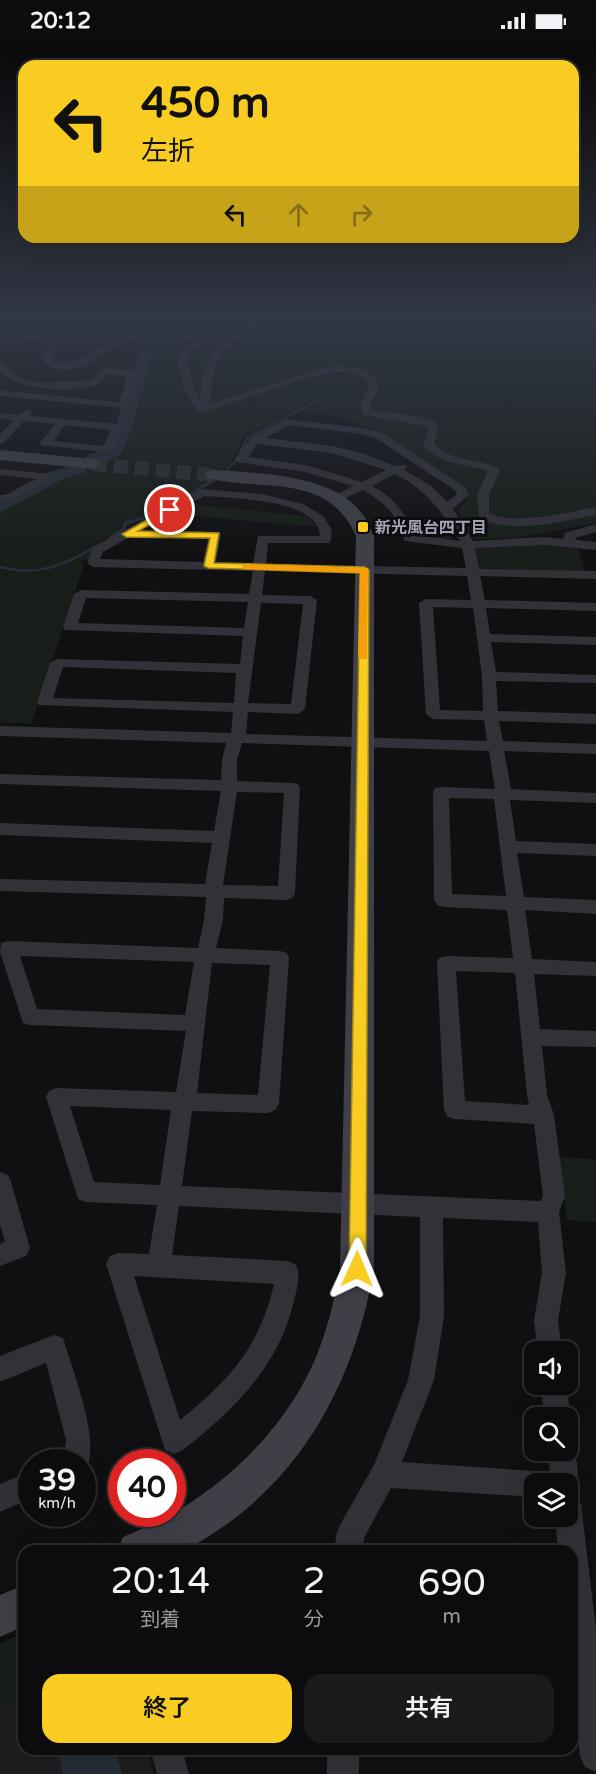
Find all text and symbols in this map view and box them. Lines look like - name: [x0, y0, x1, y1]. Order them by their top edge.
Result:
- text: 20:12: [30, 8, 91, 34]
- text: 450 m: [141, 78, 270, 129]
- icon: left: [42, 84, 120, 162]
- text: 左折: [141, 135, 195, 168]
- icon: left: [219, 198, 252, 231]
- icon: ahead: [282, 198, 315, 231]
- icon: right: [345, 198, 378, 231]
- pin: [144, 484, 195, 535]
- icon: arrive: [153, 493, 186, 526]
- place label: 新光風台四丁目: [375, 518, 487, 538]
- marker: 新光風台四丁目: [356, 520, 370, 534]
- position arrow: [325, 1237, 389, 1301]
- map controls: [524, 1341, 578, 1527]
- button: sound: [524, 1341, 578, 1395]
- button: search: [524, 1407, 578, 1461]
- speed limit sign: 40: [108, 1449, 186, 1527]
- text: 39: [38, 1462, 76, 1499]
- button: layers: [524, 1473, 578, 1527]
- text: km/h: [38, 1494, 76, 1512]
- text: 20:14: [110, 1560, 210, 1603]
- text: 2: [303, 1560, 325, 1603]
- text: 690: [418, 1562, 486, 1605]
- text: m: [442, 1605, 461, 1629]
- text: 到着: [140, 1608, 180, 1632]
- text: 分: [304, 1608, 324, 1632]
- button: 終了: [42, 1674, 292, 1743]
- button: 共有: [304, 1674, 554, 1743]

